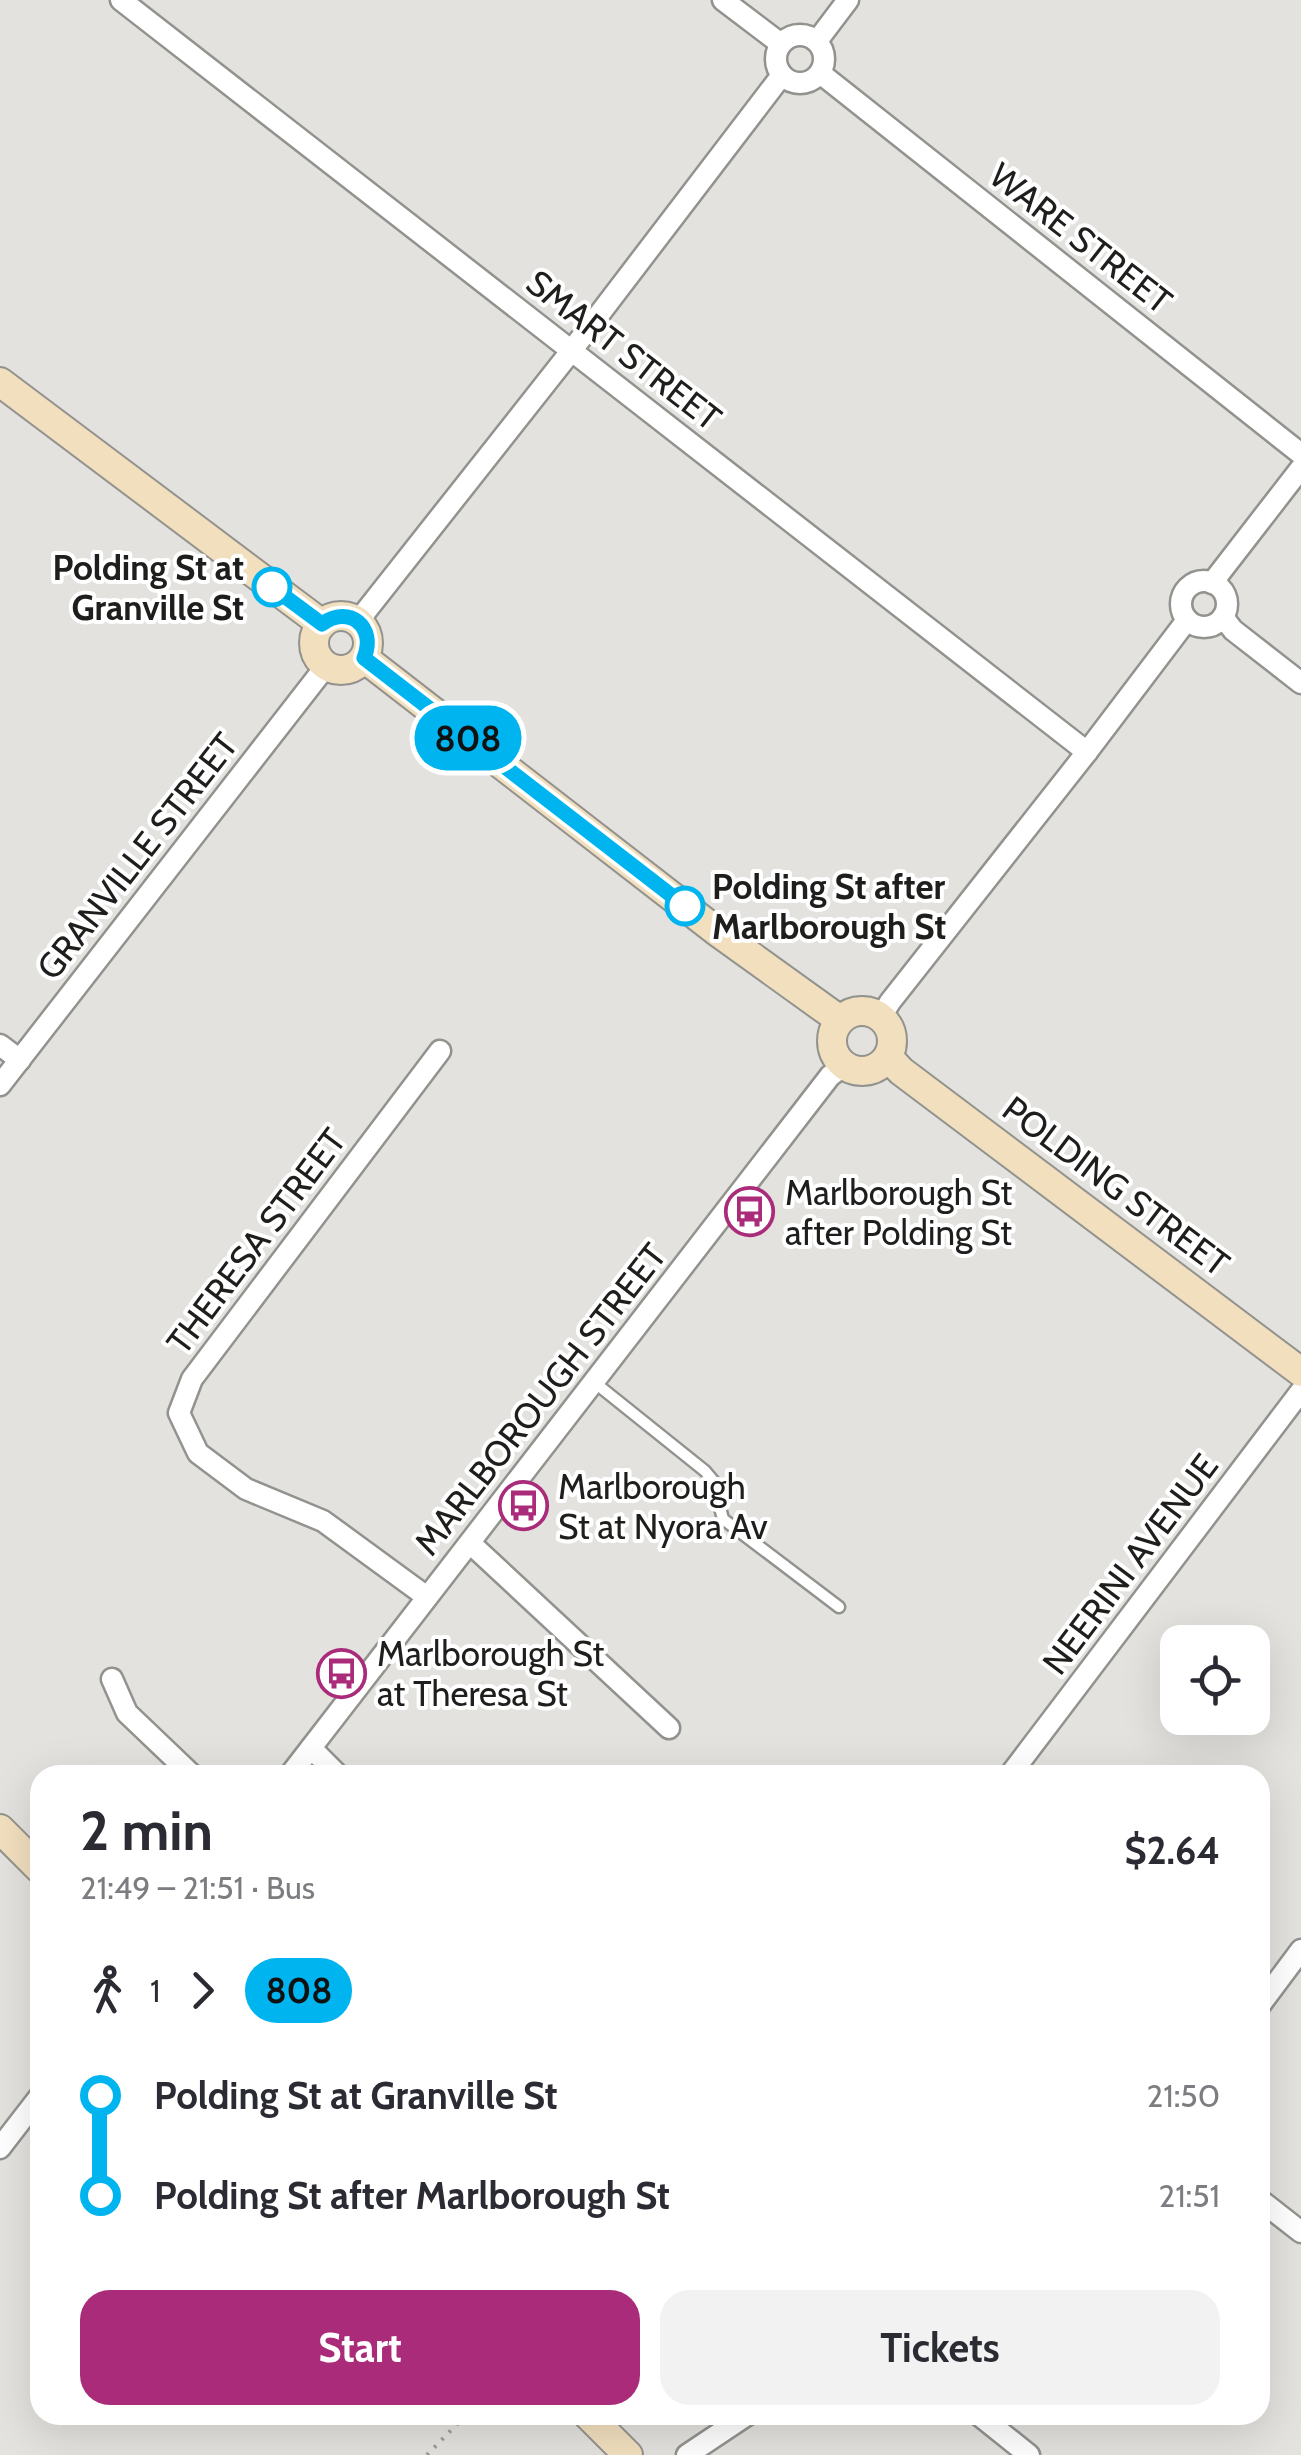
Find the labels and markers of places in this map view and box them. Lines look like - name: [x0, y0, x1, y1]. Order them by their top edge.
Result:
- place label: Polding St at Granville St: [52, 546, 244, 629]
- marker: Polding St at Granville St: [253, 568, 291, 606]
- place label: Polding St after Marlborough St: [712, 865, 946, 948]
- marker: Polding St after Marlborough St: [666, 887, 704, 925]
- place label: Marlborough St after Polding St: [785, 1171, 1012, 1254]
- bus stop icon: Marlborough St after Polding St: [724, 1186, 776, 1238]
- place label: Marlborough St at Nyora Av: [558, 1465, 768, 1548]
- bus stop icon: Marlborough St at Nyora Av: [497, 1480, 549, 1532]
- place label: Marlborough St at Theresa St: [377, 1632, 604, 1715]
- bus stop icon: Marlborough St at Theresa St: [316, 1647, 368, 1699]

